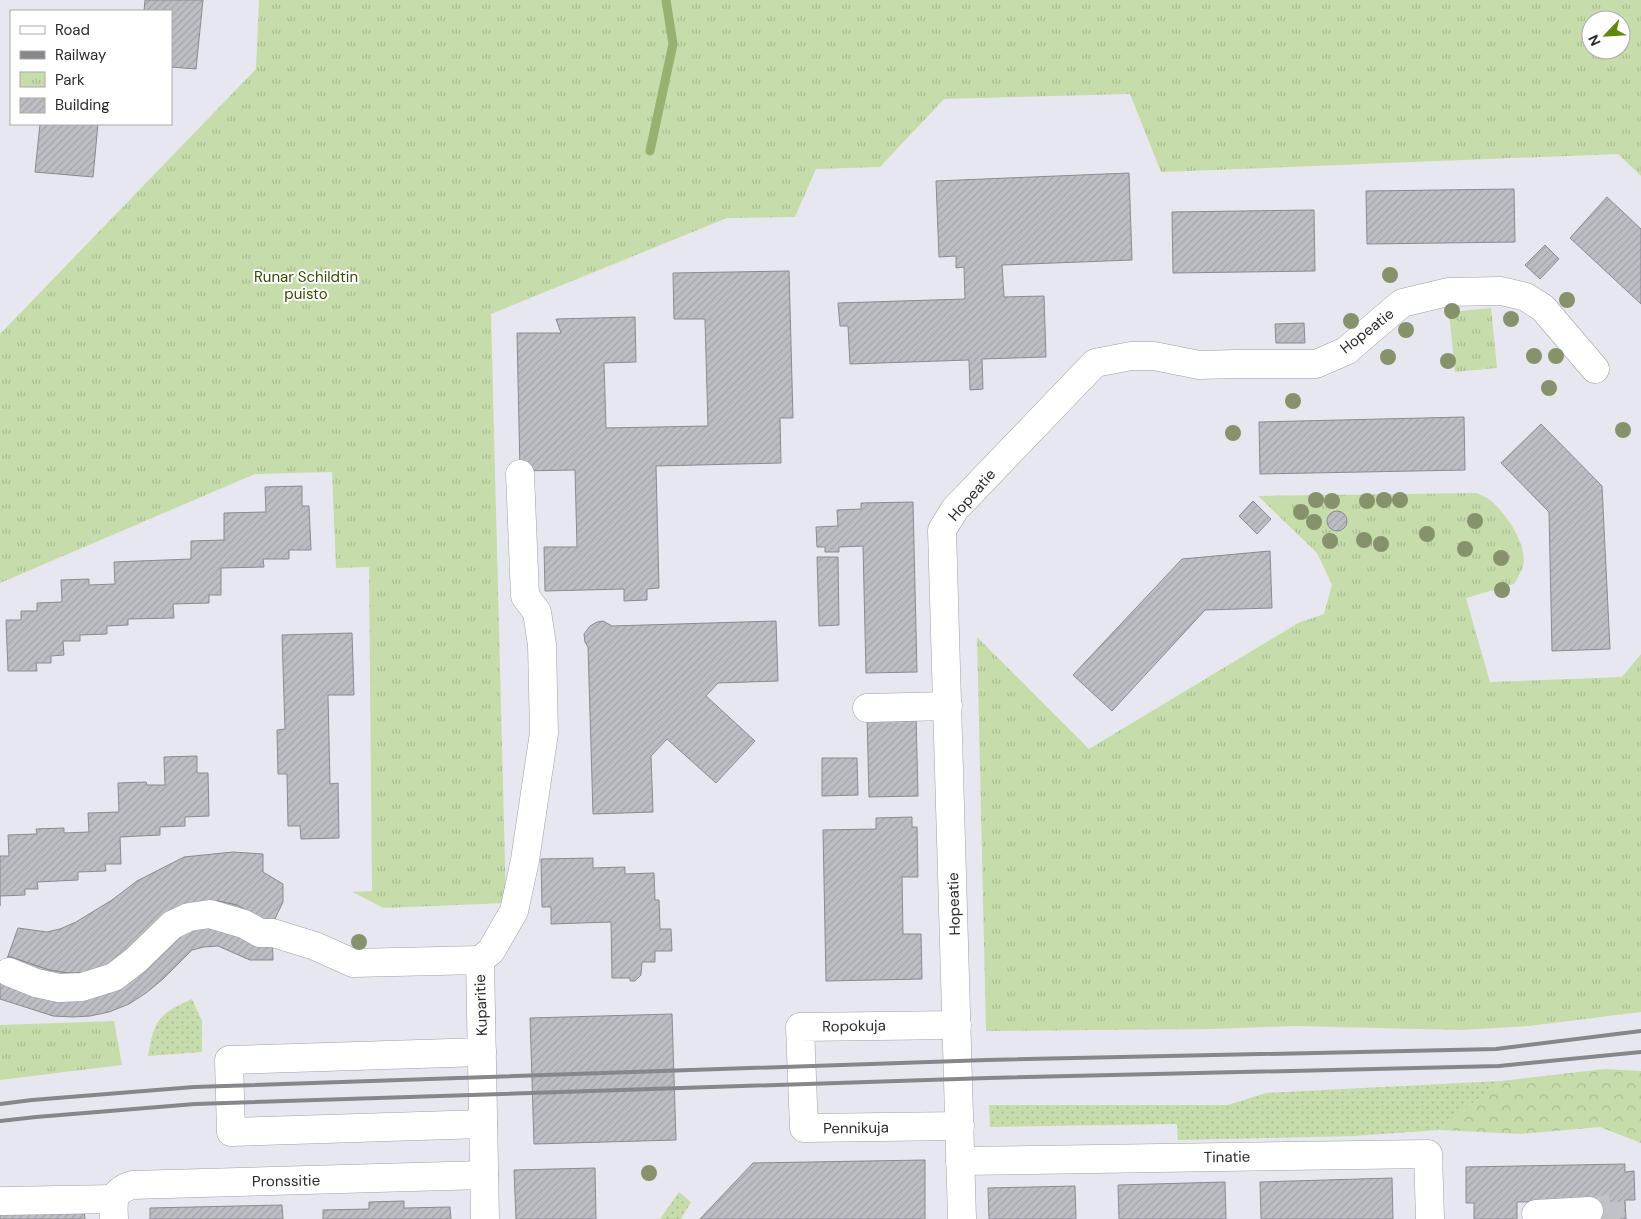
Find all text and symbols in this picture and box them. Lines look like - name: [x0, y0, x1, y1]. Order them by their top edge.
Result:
- legend: [10, 10, 172, 125]
- north arrow: [1581, 10, 1631, 60]
- text: Road: [55, 20, 90, 40]
- text: N: [1584, 32, 1605, 49]
- text: Railway: [55, 45, 107, 65]
- text: Park: [55, 70, 85, 90]
- text: Building: [55, 95, 110, 115]
- park label: Runar Schildtin puisto: [254, 267, 358, 304]
- street label: Hopeatie: [1336, 304, 1398, 358]
- street label: Hopeatie: [944, 465, 1000, 525]
- street label: Hopeatie: [943, 872, 965, 936]
- street label: Kuparitie: [470, 974, 492, 1036]
- street label: Ropokuja: [822, 1015, 886, 1037]
- street label: Pennikuja: [823, 1117, 889, 1139]
- street label: Tinatie: [1204, 1147, 1250, 1167]
- street label: Pronssitie: [252, 1170, 320, 1192]

